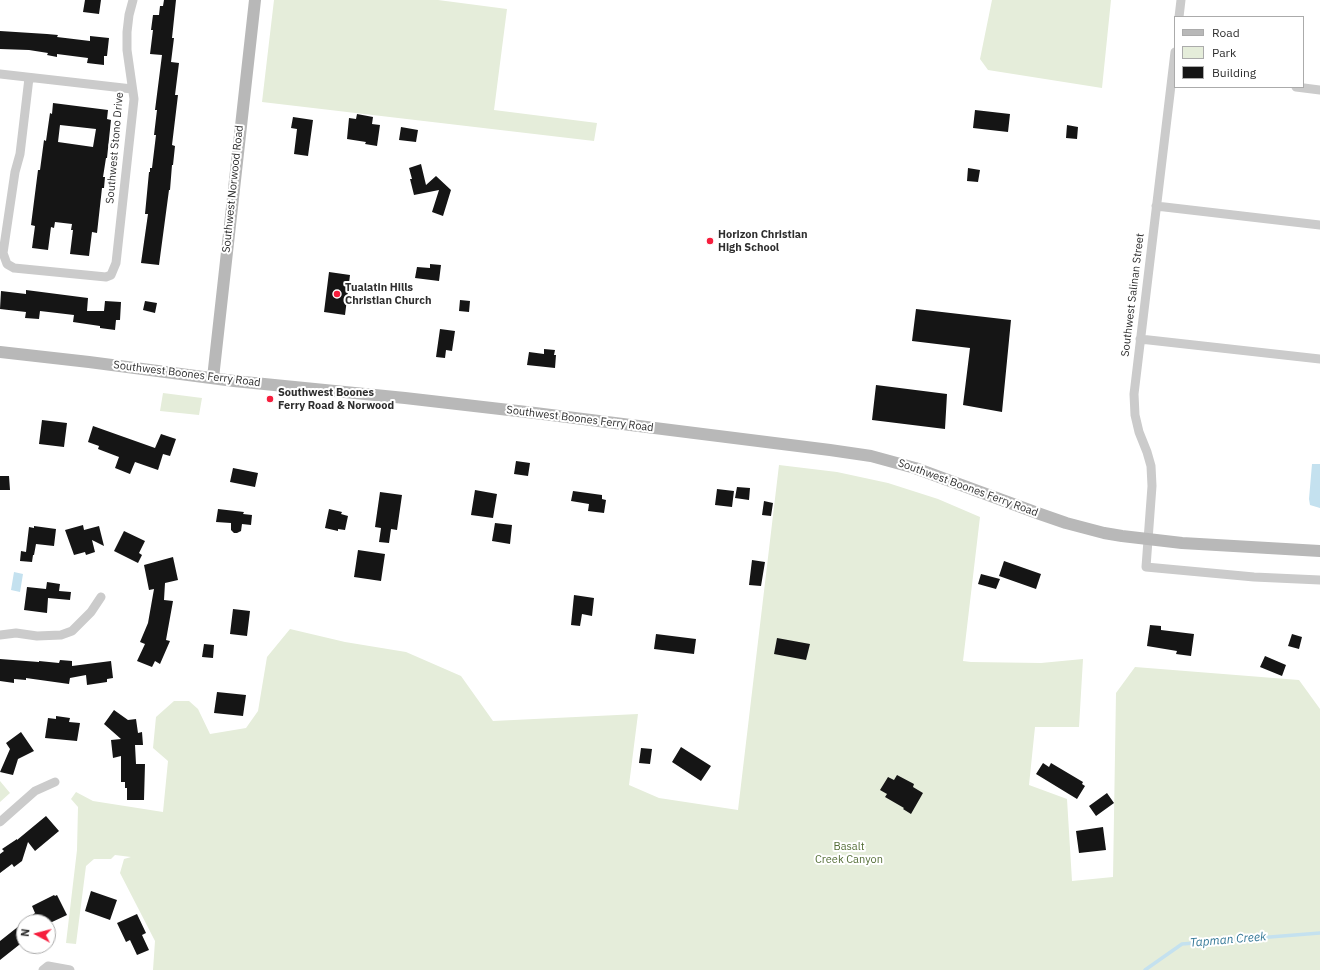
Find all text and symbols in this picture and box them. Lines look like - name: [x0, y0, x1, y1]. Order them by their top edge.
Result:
- legend: [1174, 16, 1304, 88]
- text: Road: [1212, 25, 1240, 40]
- text: Park: [1212, 45, 1236, 60]
- text: Building: [1212, 65, 1256, 80]
- street label: Southwest Stono Drive: [104, 92, 126, 204]
- street label: Southwest Norwood Road: [220, 125, 246, 253]
- place label: Horizon Christian High School: [718, 228, 808, 254]
- street label: Southwest Salinan Street: [1119, 233, 1147, 357]
- marker: Horizon Christian High School: [705, 236, 715, 246]
- place label: Tualatin Hills Christian Church: [345, 281, 431, 307]
- marker: Tualatin Hills Christian Church: [332, 289, 342, 299]
- street label: Southwest Boones Ferry Road: [113, 358, 261, 390]
- place label: Southwest Boones Ferry Road & Norwood: [278, 386, 394, 412]
- marker: Southwest Boones Ferry Road & Norwood: [265, 394, 275, 404]
- street label: Southwest Boones Ferry Road: [506, 403, 654, 435]
- street label: Southwest Boones Ferry Road: [896, 456, 1040, 520]
- park label: Basalt Creek Canyon: [815, 840, 883, 866]
- north arrow: [16, 914, 56, 954]
- text: N: [18, 928, 33, 937]
- water label: Tapman Creek: [1189, 929, 1267, 951]

